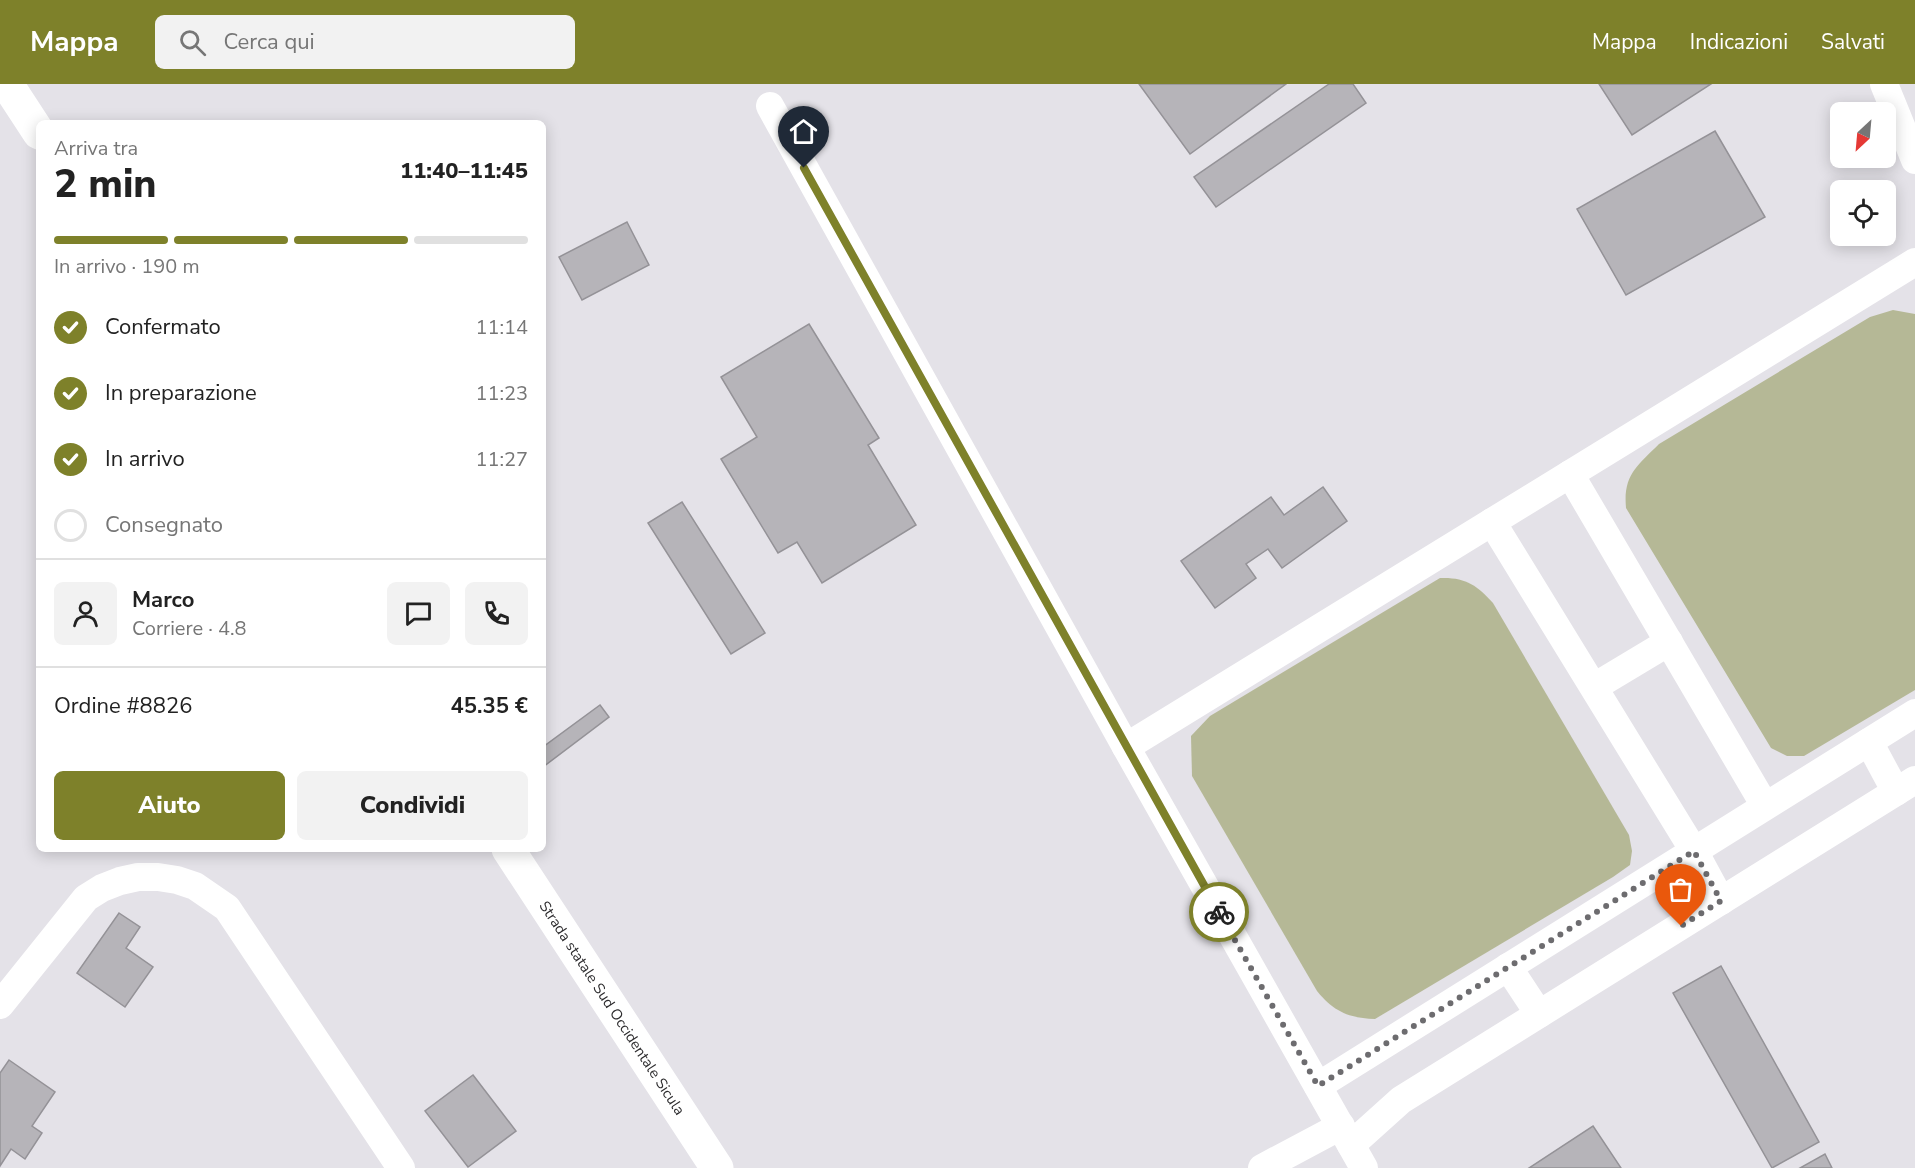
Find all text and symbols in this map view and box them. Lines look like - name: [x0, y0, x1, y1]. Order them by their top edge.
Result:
- search box: [155, 15, 575, 69]
- text: Mappa: [30, 23, 119, 61]
- icon: search: [176, 26, 209, 59]
- text: Cerca qui: [224, 27, 315, 57]
- text: Mappa: [1592, 28, 1657, 56]
- text: Indicazioni: [1690, 28, 1788, 56]
- text: Salvati: [1821, 28, 1885, 56]
- north arrow: [1830, 102, 1896, 168]
- map controls: [1830, 102, 1896, 246]
- pin: [778, 106, 829, 168]
- icon: home: [787, 115, 820, 148]
- text: Arriva tra: [54, 135, 138, 162]
- text: 11:40–11:45: [400, 156, 528, 186]
- text: 2 min: [54, 158, 157, 211]
- button: locate: [1830, 180, 1896, 246]
- text: In arrivo · 190 m: [54, 253, 200, 280]
- icon: check: [54, 311, 87, 344]
- text: Confermato: [105, 312, 221, 342]
- text: 11:14: [475, 314, 528, 341]
- icon: check: [54, 377, 87, 410]
- text: In preparazione: [105, 378, 257, 408]
- text: 11:23: [475, 380, 528, 407]
- icon: check: [54, 443, 87, 476]
- text: In arrivo: [105, 444, 185, 474]
- text: 11:27: [475, 446, 528, 473]
- text: Consegnato: [105, 510, 223, 540]
- button: person: [54, 582, 117, 645]
- button: chat: [387, 582, 450, 645]
- button: phone: [465, 582, 528, 645]
- text: Marco: [132, 585, 194, 615]
- text: Corriere · 4.8: [132, 615, 247, 642]
- text: Ordine #8826: [54, 691, 192, 721]
- text: 45.35 €: [451, 691, 528, 721]
- button: Aiuto: [54, 771, 285, 840]
- button: Condividi: [297, 771, 528, 840]
- pin: [1655, 864, 1706, 926]
- icon: bag: [1664, 873, 1697, 906]
- courier: [1189, 882, 1249, 942]
- icon: bike: [1203, 896, 1236, 929]
- street label: Strada statale Sud Occidentale Sicula: [535, 897, 690, 1119]

